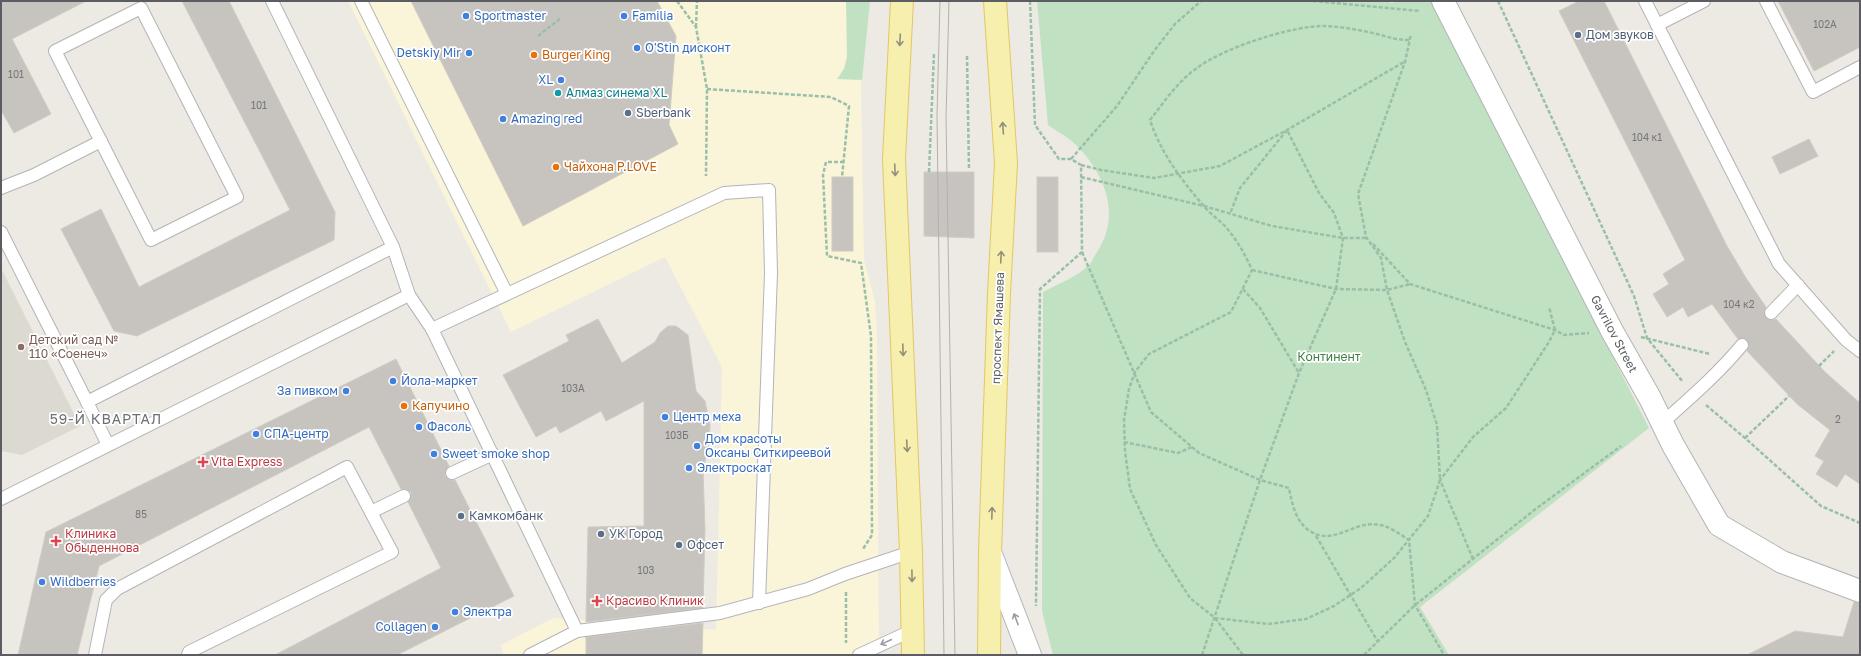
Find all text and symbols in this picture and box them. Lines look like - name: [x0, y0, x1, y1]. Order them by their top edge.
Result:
- place label: Sportmaster: [474, 8, 547, 23]
- place label: Familia: [632, 8, 673, 23]
- marker: Sportmaster: [461, 11, 471, 21]
- marker: Familia: [619, 11, 629, 21]
- house number: 102А: [1813, 18, 1837, 30]
- place label: Дом звуков: [1586, 27, 1654, 42]
- marker: Дом звуков: [1573, 30, 1583, 40]
- one-way arrow: [897, 33, 904, 46]
- place label: O'Stin дисконт: [645, 40, 731, 55]
- marker: O'Stin дисконт: [632, 43, 642, 53]
- place label: Detskiy Mir: [397, 45, 461, 60]
- place label: Burger King: [542, 47, 610, 62]
- marker: Detskiy Mir: [464, 48, 474, 58]
- marker: Burger King: [529, 50, 539, 60]
- house number: 101: [8, 68, 24, 80]
- place label: XL: [538, 72, 553, 87]
- marker: XL: [556, 75, 566, 85]
- place label: Алмаз синема XL: [566, 85, 668, 100]
- marker: Алмаз синема XL: [553, 88, 563, 98]
- house number: 101: [251, 99, 267, 111]
- place label: Sberbank: [636, 105, 691, 120]
- marker: Sberbank: [623, 108, 633, 118]
- place label: Amazing red: [511, 111, 582, 126]
- marker: Amazing red: [498, 114, 508, 124]
- one-way arrow: [1000, 122, 1007, 135]
- house number: 104 к1: [1632, 131, 1662, 143]
- place label: Чайхона P.LOVE: [564, 159, 657, 174]
- marker: Чайхона P.LOVE: [551, 162, 561, 172]
- one-way arrow: [891, 163, 898, 176]
- one-way arrow: [997, 251, 1005, 264]
- street label: проспект Ямашева: [988, 272, 1007, 384]
- street label: Gavrilov Street: [1588, 292, 1641, 375]
- house number: 104 к2: [1723, 298, 1755, 310]
- place label: Детский сад № 110 «Соенеч»: [29, 332, 118, 361]
- marker: Детский сад № 110 «Соенеч»: [16, 342, 26, 352]
- one-way arrow: [899, 343, 907, 356]
- park label: Континент: [1297, 349, 1361, 364]
- place label: Йола-маркет: [401, 373, 478, 388]
- marker: Йола-маркет: [388, 376, 398, 386]
- house number: 103А: [561, 382, 585, 394]
- place label: За пивком: [277, 383, 338, 398]
- marker: За пивком: [341, 386, 351, 396]
- place label: Капучино: [412, 398, 470, 413]
- marker: Капучино: [399, 401, 409, 411]
- place label: Центр меха: [673, 409, 741, 424]
- district label: 59-Й КВАРТАЛ: [50, 410, 162, 427]
- marker: Центр меха: [660, 412, 670, 422]
- house number: 2: [1835, 413, 1841, 425]
- place label: Фасоль: [427, 419, 471, 434]
- marker: Фасоль: [414, 422, 424, 432]
- place label: СПА-центр: [264, 426, 329, 441]
- marker: СПА-центр: [251, 429, 261, 439]
- house number: 103Б: [665, 429, 689, 441]
- place label: Дом красоты Оксаны Ситкиреевой: [705, 431, 831, 460]
- one-way arrow: [903, 439, 911, 452]
- marker: Дом красоты Оксаны Ситкиреевой: [692, 441, 702, 451]
- place label: Sweet smoke shop: [442, 446, 550, 461]
- marker: Sweet smoke shop: [429, 449, 439, 459]
- place label: Vita Express: [211, 454, 282, 469]
- marker: Vita Express: [198, 457, 208, 467]
- place label: Электроскат: [697, 460, 772, 475]
- marker: Электроскат: [684, 463, 694, 473]
- one-way arrow: [988, 507, 995, 520]
- house number: 85: [135, 508, 147, 520]
- place label: Камкомбанк: [469, 508, 543, 523]
- marker: Камкомбанк: [456, 511, 466, 521]
- place label: Клиника Обыденнова: [65, 526, 139, 555]
- place label: УК Город: [609, 526, 663, 541]
- marker: УК Город: [596, 529, 606, 539]
- marker: Клиника Обыденнова: [50, 535, 62, 547]
- place label: Офсет: [687, 537, 724, 552]
- marker: Офсет: [674, 540, 684, 550]
- house number: 103: [638, 564, 655, 576]
- one-way arrow: [908, 569, 916, 582]
- place label: Wildberries: [50, 574, 116, 589]
- marker: Wildberries: [37, 577, 47, 587]
- place label: Красиво Клиник: [606, 593, 704, 608]
- marker: Красиво Клиник: [591, 595, 603, 607]
- place label: Электра: [463, 604, 512, 619]
- marker: Электра: [450, 607, 460, 617]
- one-way arrow: [1012, 613, 1020, 625]
- place label: Collagen: [375, 619, 427, 634]
- marker: Collagen: [430, 622, 440, 632]
- one-way arrow: [881, 639, 893, 646]

